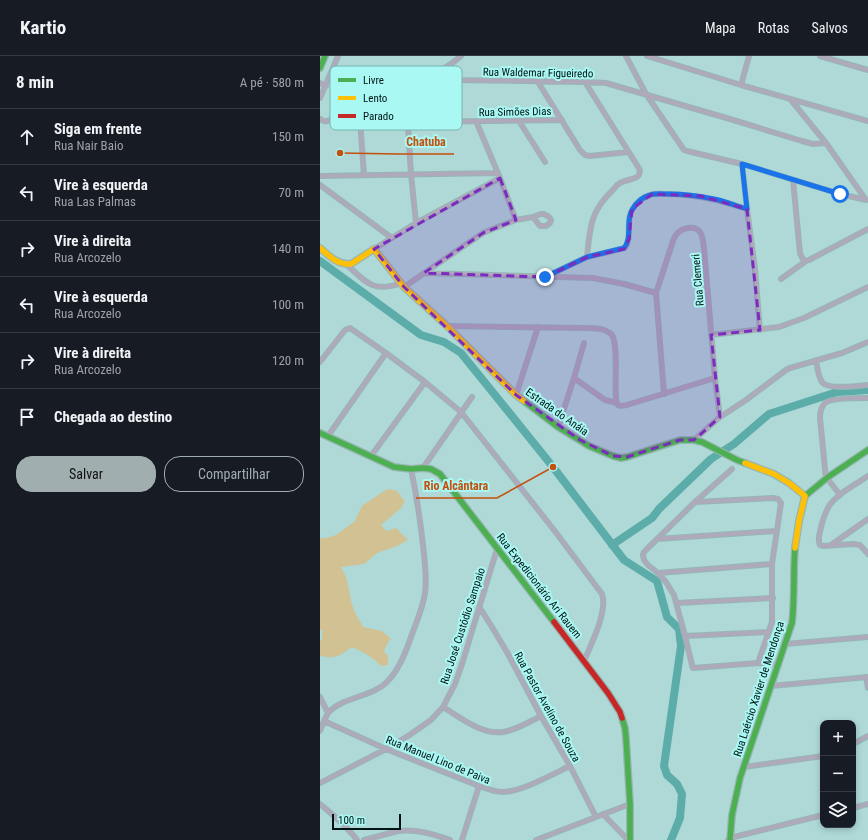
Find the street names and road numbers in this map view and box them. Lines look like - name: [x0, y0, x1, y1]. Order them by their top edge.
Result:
- street label: Rua Waldemar Figueiredo: [483, 66, 594, 80]
- street label: Rua Simões Dias: [479, 105, 551, 119]
- street label: Rua Clemeri: [689, 253, 707, 307]
- street label: Estrada do Anáia: [523, 386, 591, 438]
- street label: Rua Expedicionário Ari Rauem: [494, 531, 584, 641]
- street label: Rua José Custódio Sampaio: [438, 566, 488, 686]
- street label: Rua Laércio Xavier de Mendonça: [731, 620, 787, 758]
- street label: Rua Pastor Avelino de Souza: [511, 650, 583, 764]
- street label: Rua Manuel Lino de Paiva: [384, 733, 492, 787]

